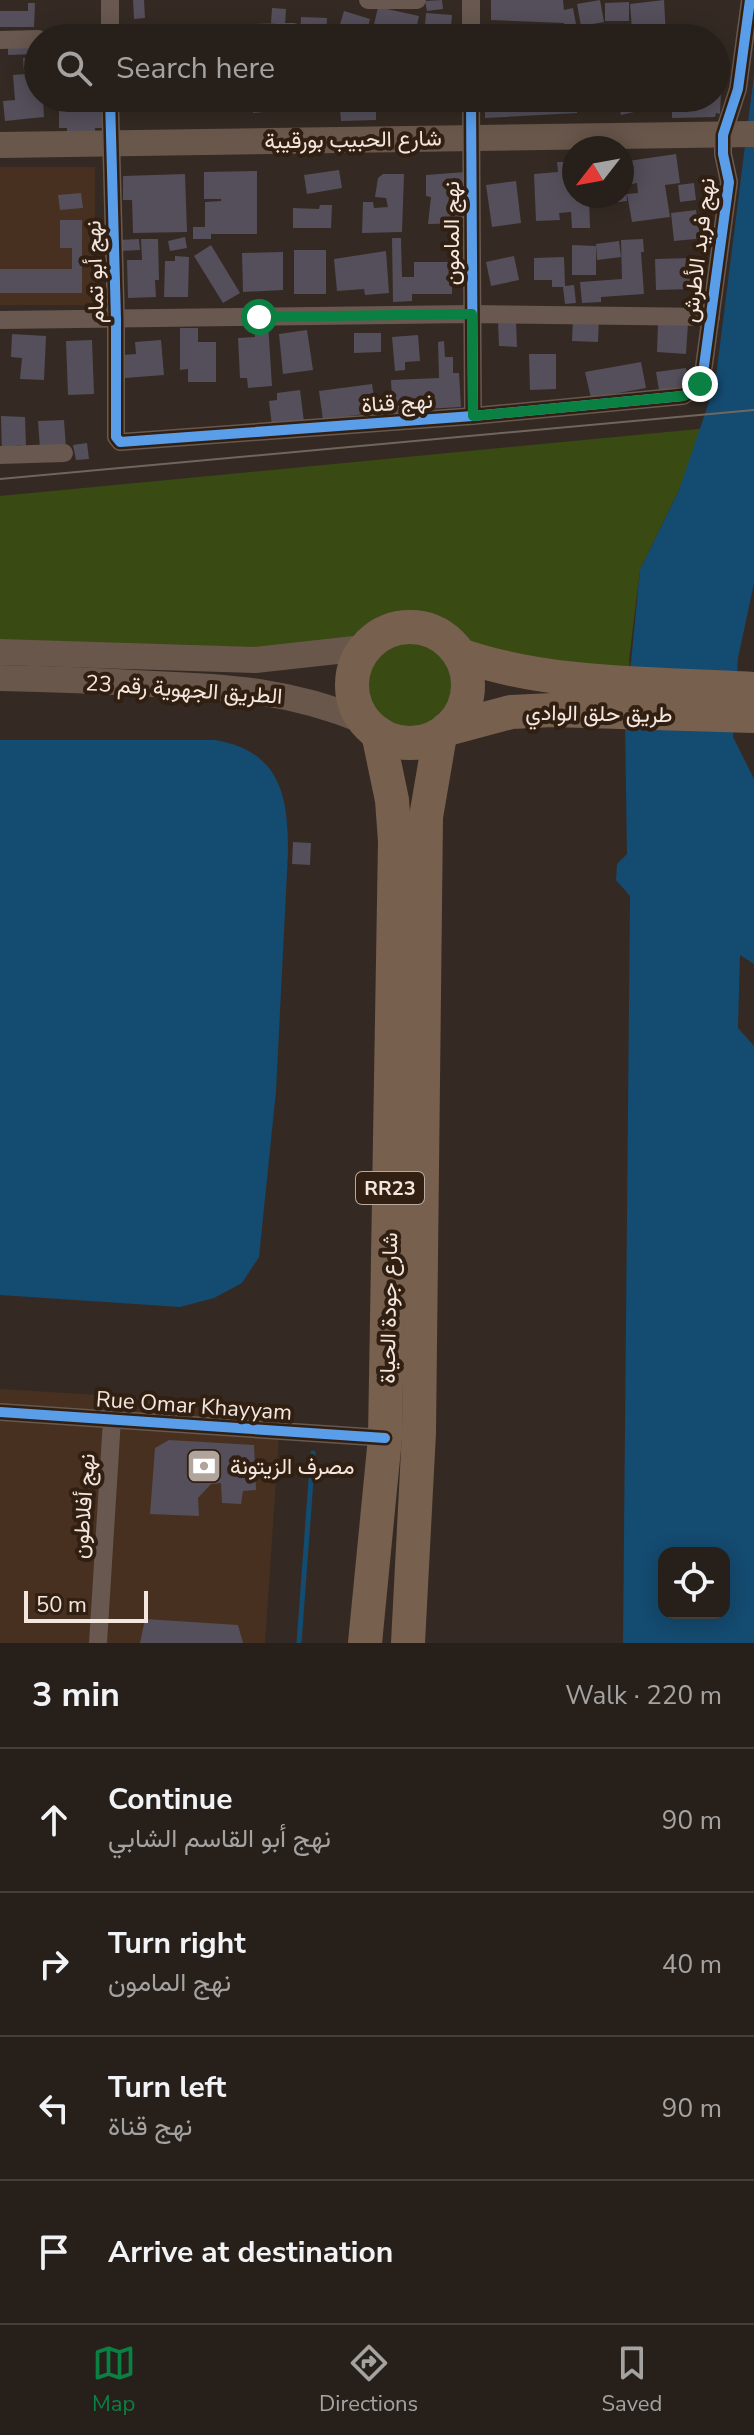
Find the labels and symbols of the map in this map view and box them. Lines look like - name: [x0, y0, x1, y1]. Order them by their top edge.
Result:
- street label: شارع الحبيب بورقيبة: [264, 123, 442, 157]
- north arrow: [562, 136, 634, 208]
- street label: نهج فريد الأطرش: [675, 176, 723, 324]
- street label: نهج المامون: [437, 181, 467, 285]
- street label: نهج أبو تمام: [78, 220, 112, 324]
- route start: [241, 299, 277, 335]
- route end: [682, 366, 718, 402]
- street label: نهج قناة: [360, 386, 434, 420]
- street label: الطريق الجهوية رقم 23: [84, 668, 283, 712]
- street label: طريق حلق الوادي: [525, 698, 673, 733]
- road number: RR23: [356, 1172, 424, 1204]
- street label: شارع جودة الحياة: [373, 1232, 405, 1384]
- street label: Rue Omar Khayyam: [95, 1384, 293, 1428]
- bank icon: مصرف الزيتونة: [185, 1447, 223, 1485]
- street label: نهج أفلاطون: [65, 1452, 103, 1560]
- place label: مصرف الزيتونة: [230, 1452, 355, 1482]
- scale bar: [24, 1587, 148, 1623]

